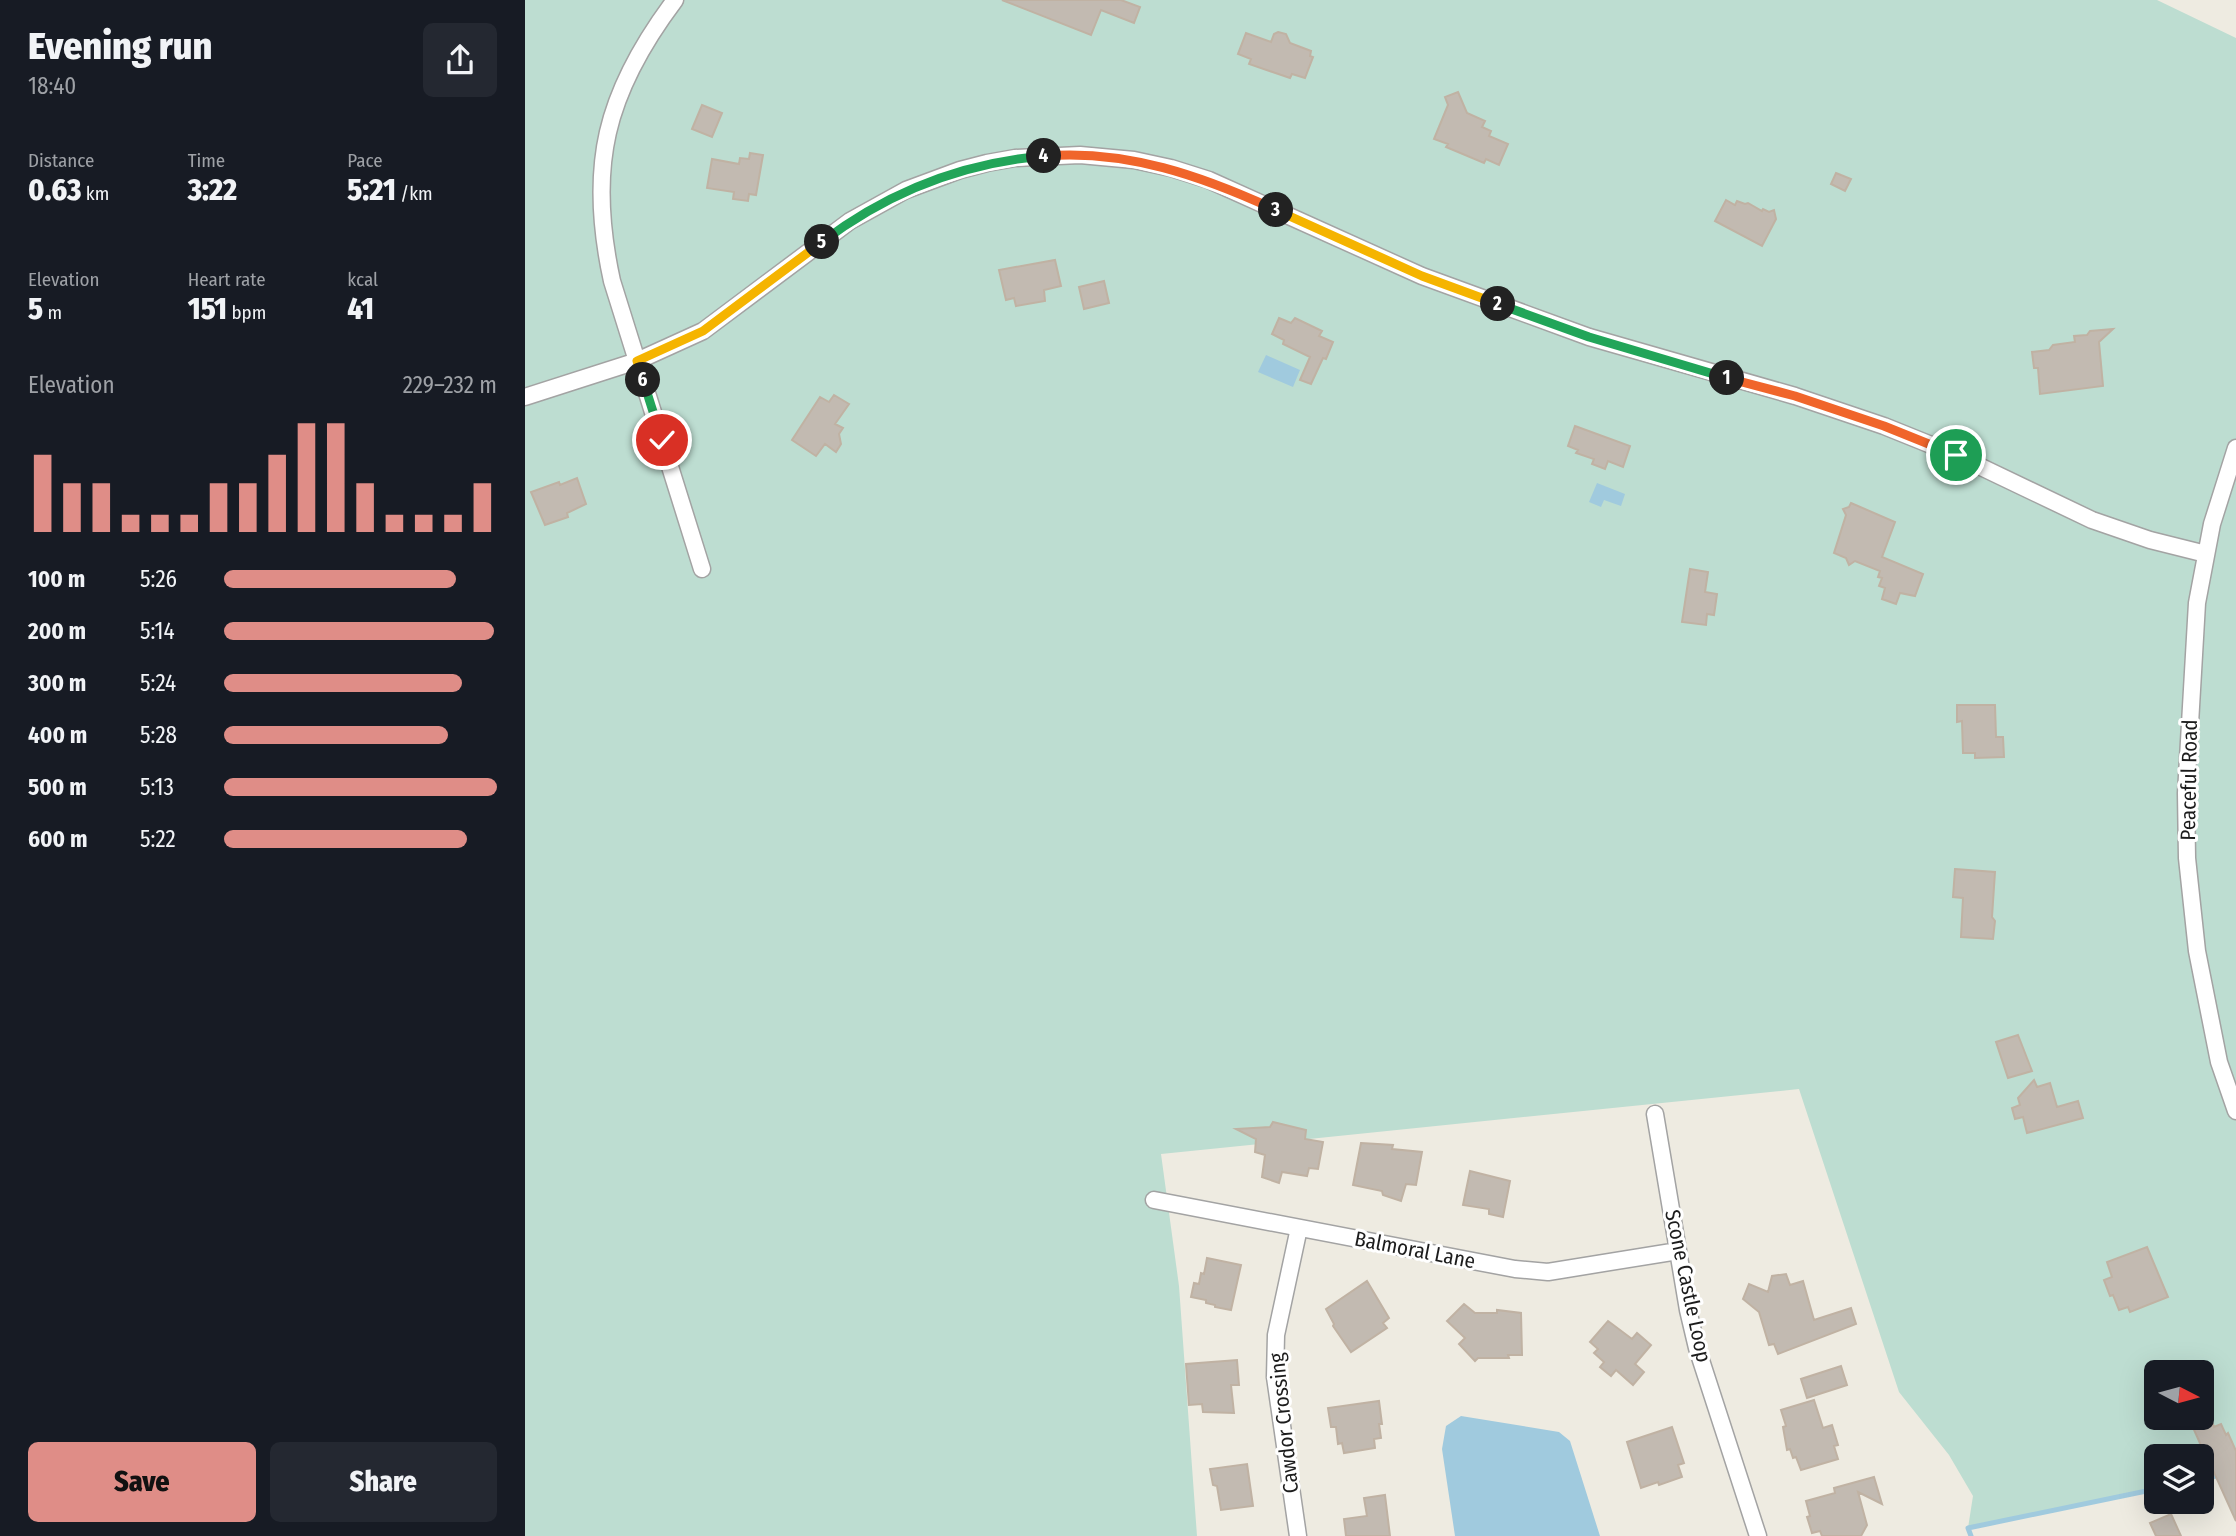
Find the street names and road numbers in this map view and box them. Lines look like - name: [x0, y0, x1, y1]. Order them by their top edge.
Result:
- street label: Peaceful Road: [2175, 719, 2203, 841]
- street label: Scone Castle Loop: [1659, 1207, 1717, 1365]
- street label: Balmoral Lane: [1352, 1226, 1478, 1274]
- street label: Cawdor Crossing: [1264, 1351, 1304, 1495]

